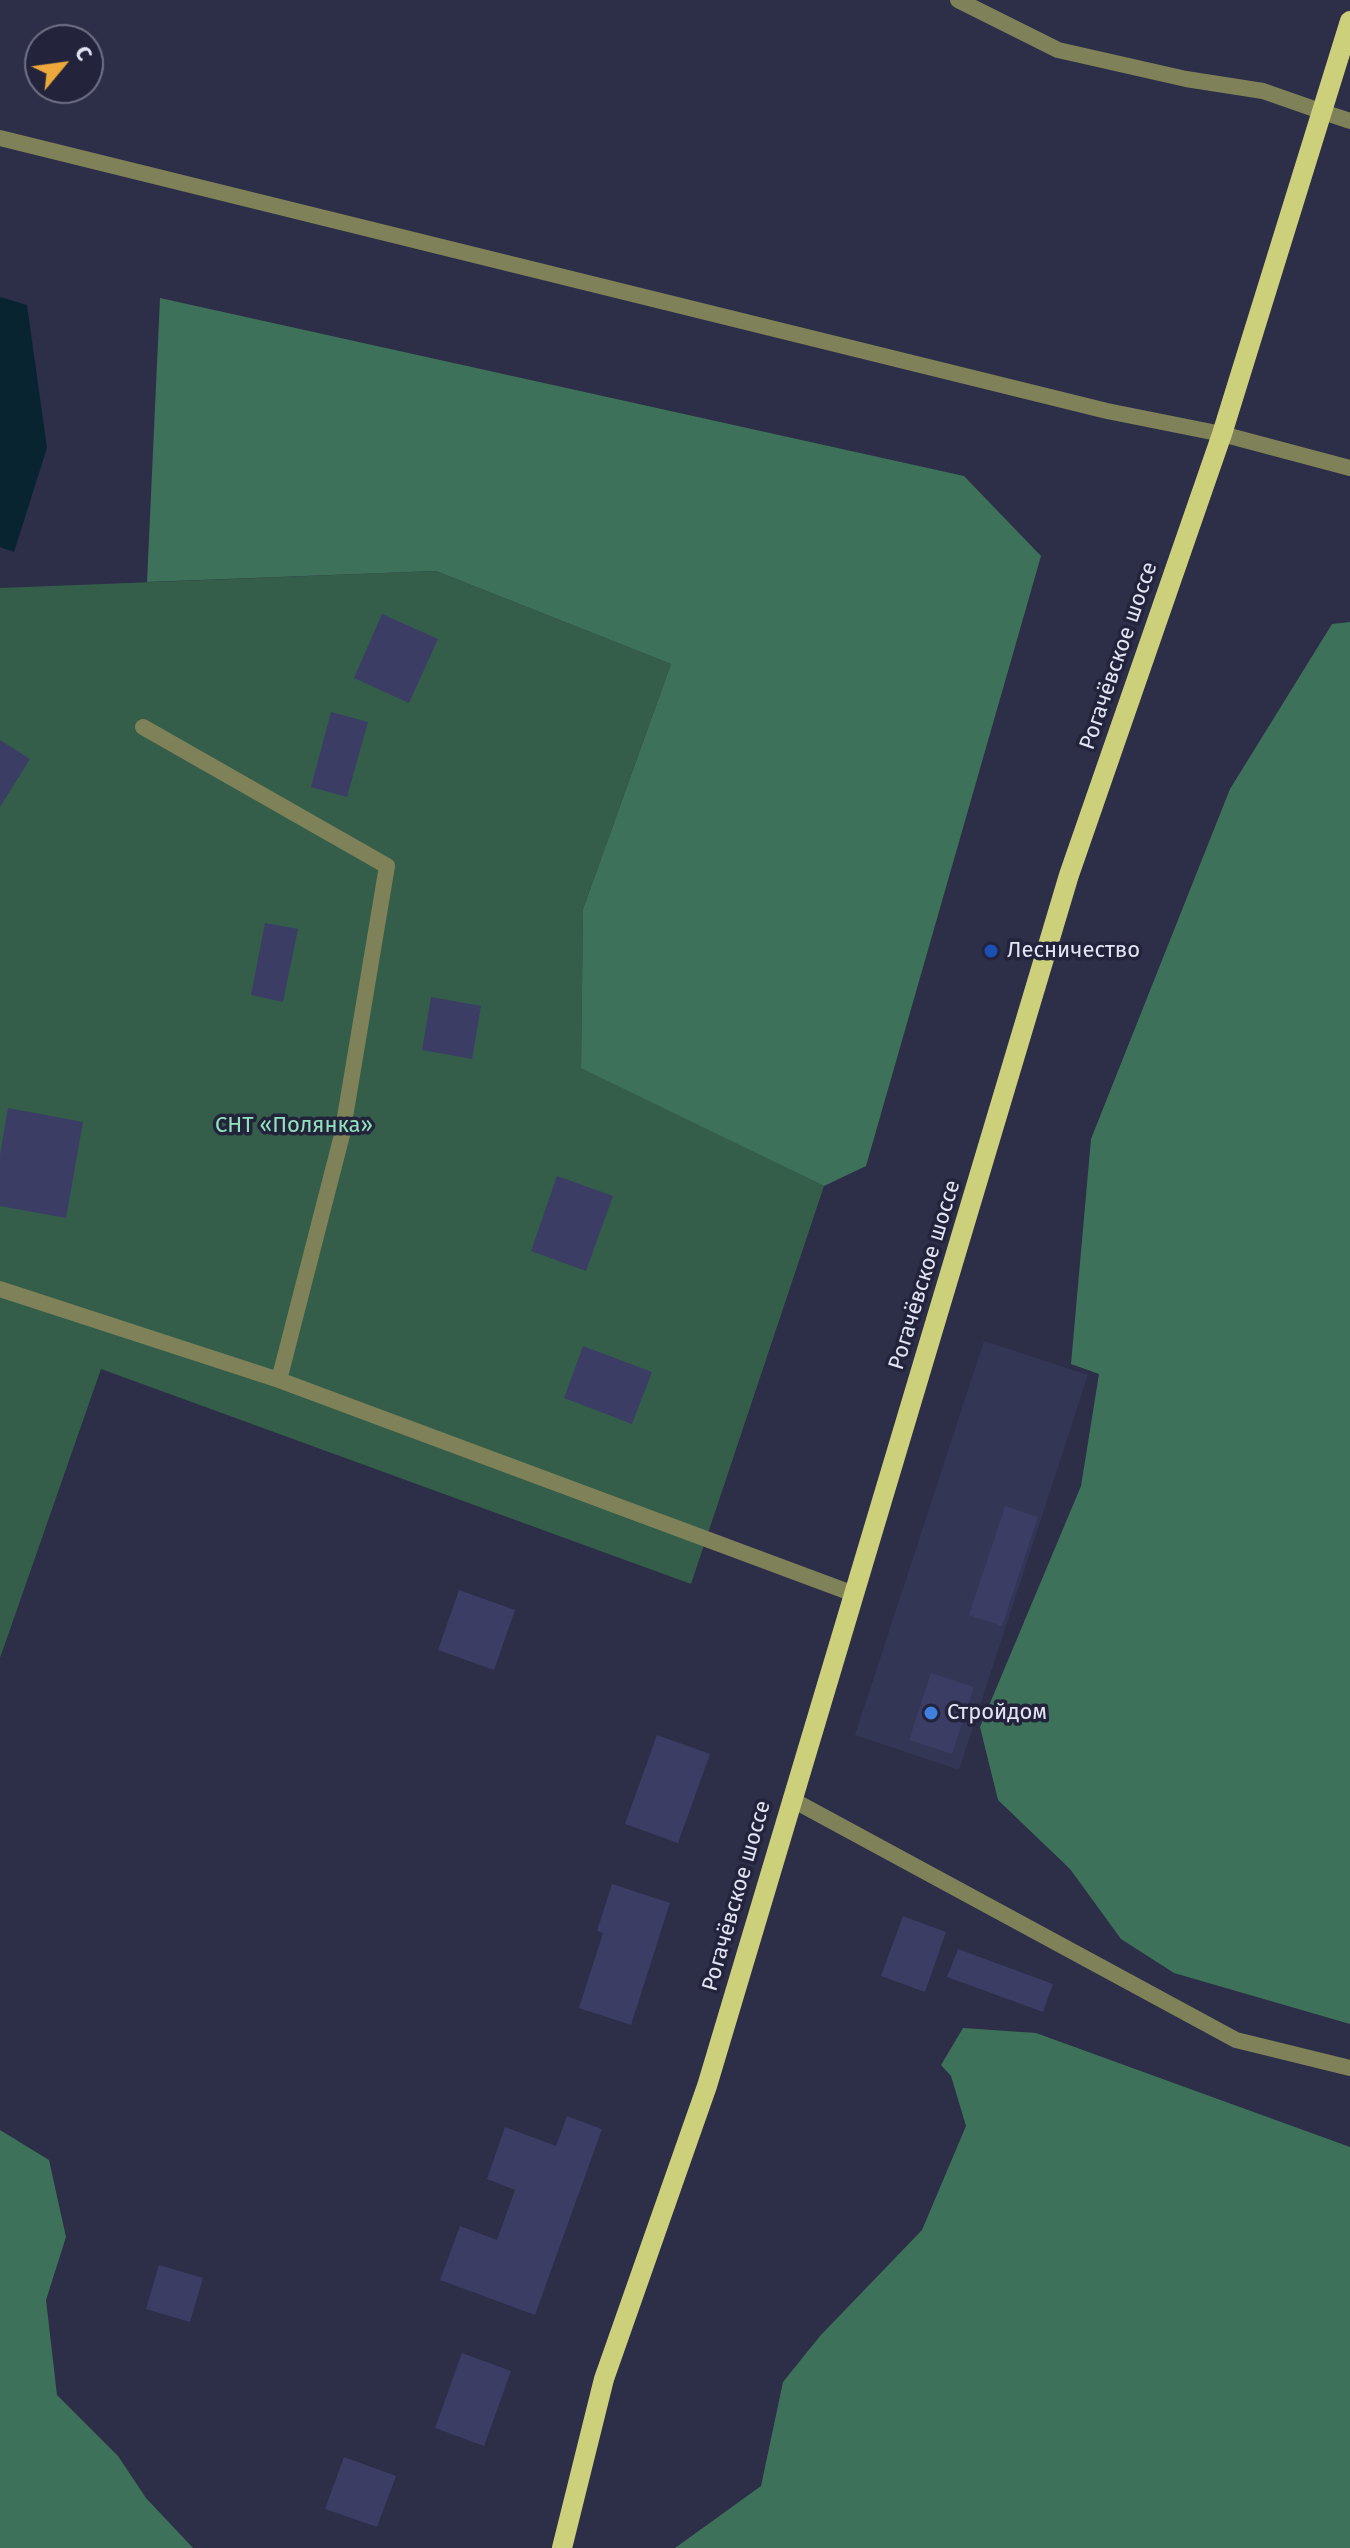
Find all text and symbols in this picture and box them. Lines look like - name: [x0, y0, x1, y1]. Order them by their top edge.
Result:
- north arrow: [24, 24, 104, 104]
- text: С: [69, 41, 99, 65]
- street label: Рогачёвское шоссе: [1074, 559, 1164, 753]
- place label: Лесничество: [1007, 938, 1140, 964]
- marker: Лесничество: [982, 942, 1000, 960]
- park label: СНТ «Полянка»: [215, 1113, 373, 1139]
- street label: Рогачёвское шоссе: [884, 1177, 966, 1373]
- place label: Стройдом: [947, 1700, 1047, 1726]
- marker: Стройдом: [922, 1704, 940, 1722]
- street label: Рогачёвское шоссе: [697, 1798, 777, 1994]

